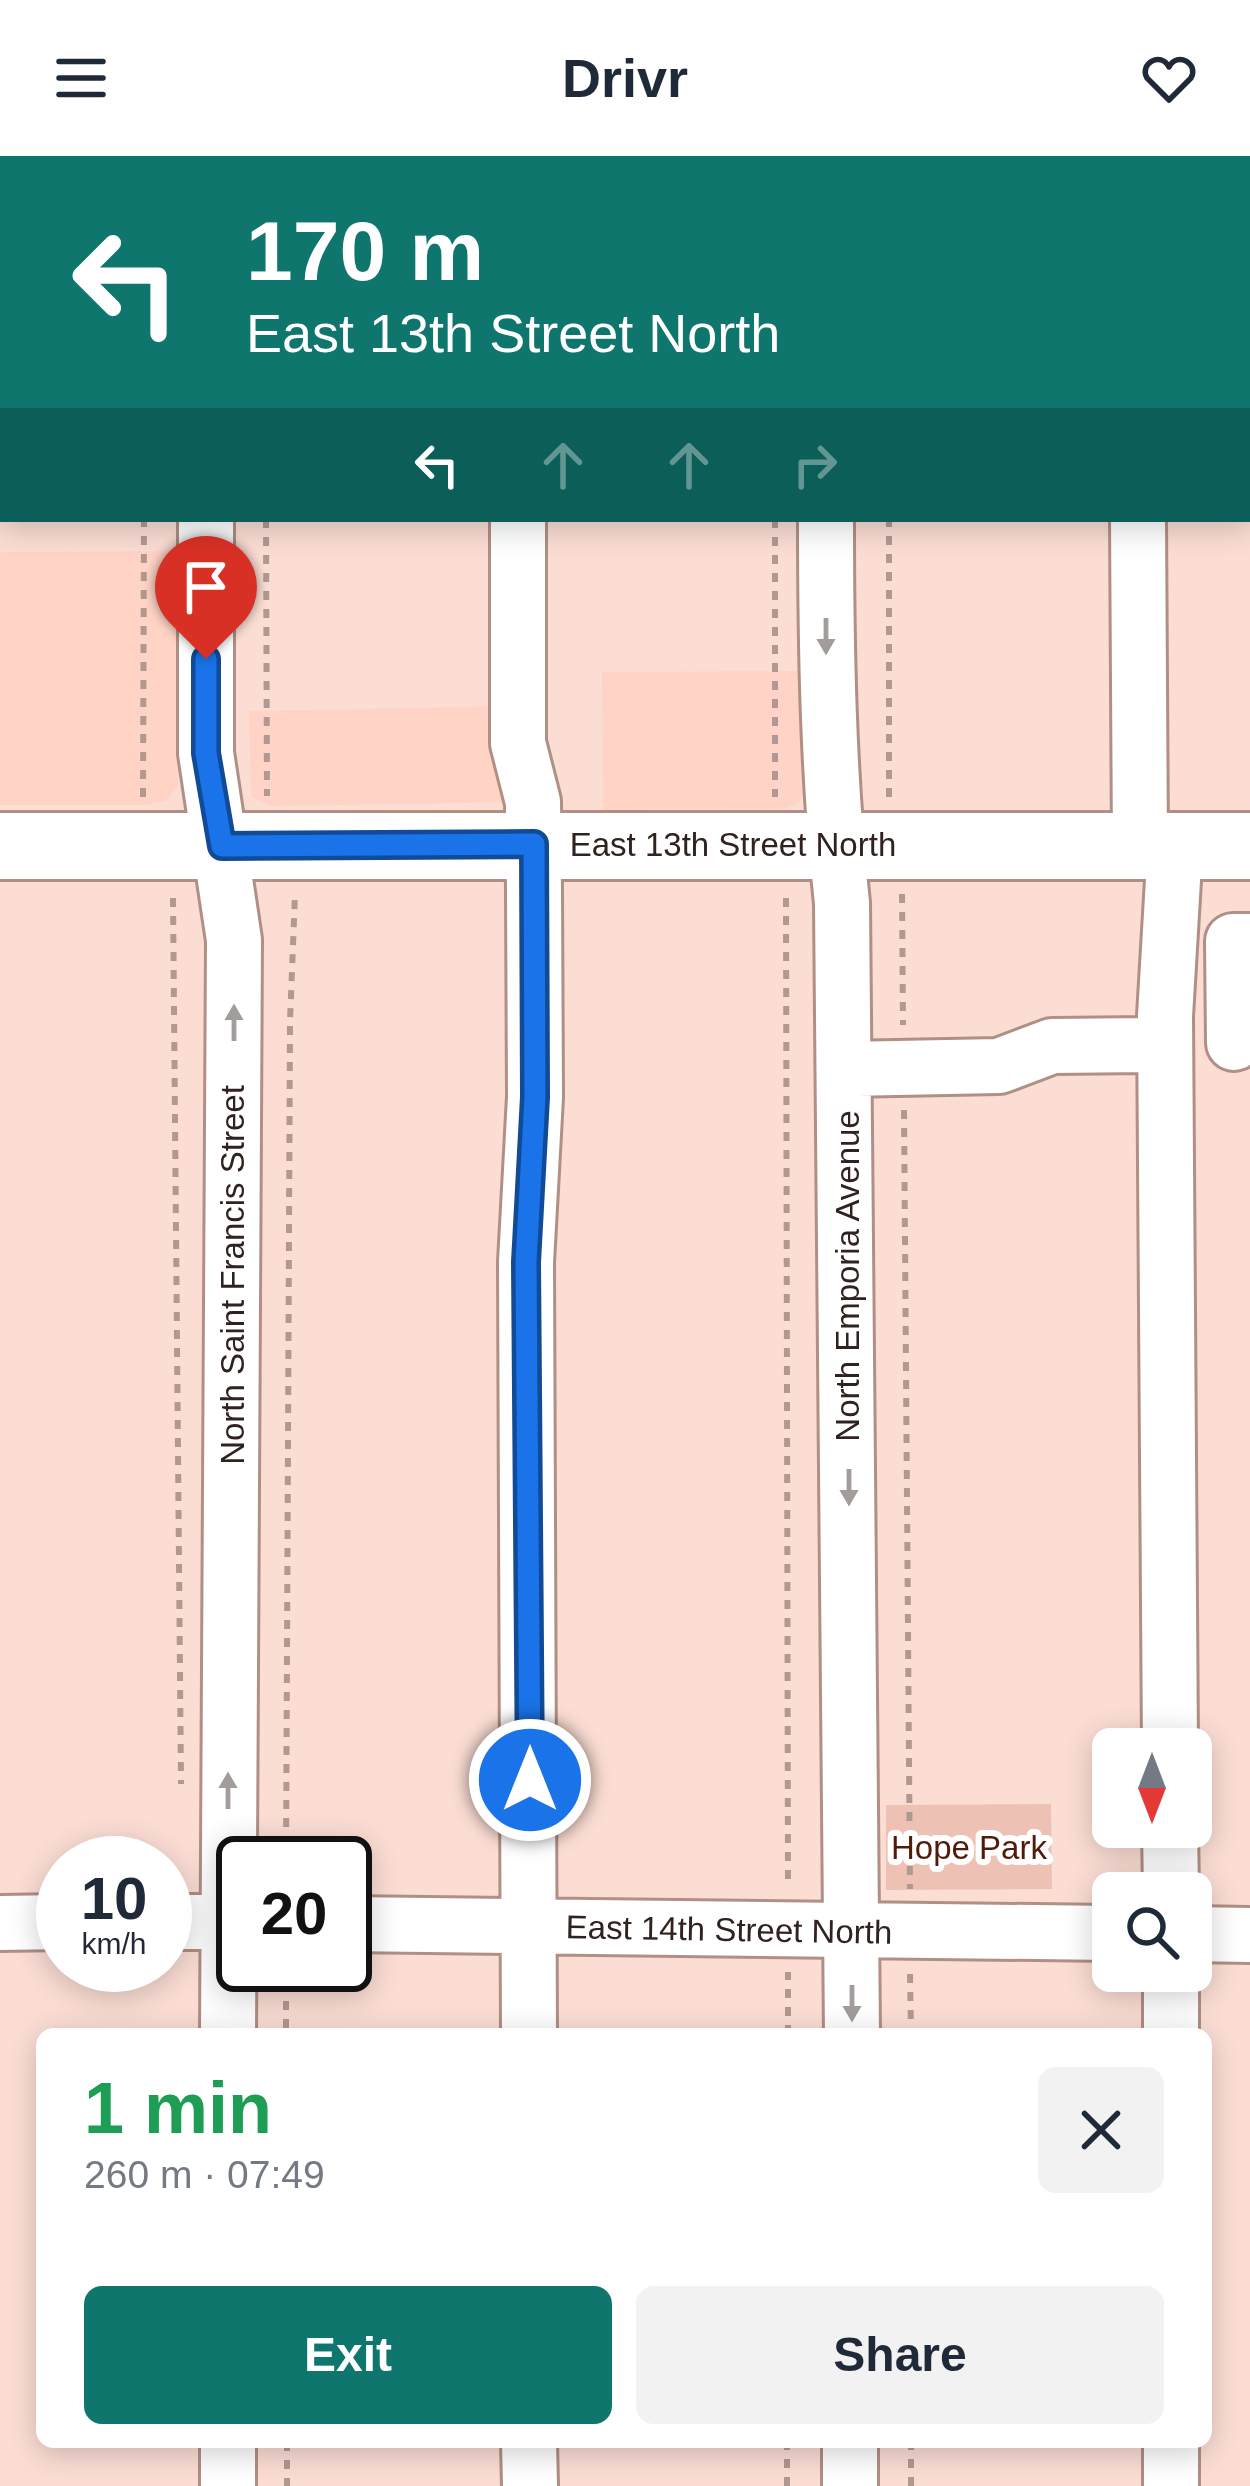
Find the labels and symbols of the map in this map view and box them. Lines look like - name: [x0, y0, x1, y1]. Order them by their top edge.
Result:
- pin: [155, 536, 257, 659]
- one-way arrow: [816, 618, 836, 656]
- street label: East 13th Street North: [570, 826, 896, 863]
- one-way arrow: [224, 1003, 244, 1041]
- street label: North Saint Francis Street: [214, 1085, 251, 1465]
- street label: North Emporia Avenue: [829, 1110, 866, 1442]
- one-way arrow: [839, 1469, 858, 1507]
- position arrow: [467, 1717, 593, 1843]
- north arrow: [1092, 1728, 1212, 1848]
- one-way arrow: [218, 1771, 238, 1809]
- park label: Hope Park: [891, 1829, 1047, 1866]
- speed limit sign: 20: [216, 1836, 372, 1992]
- street label: East 14th Street North: [565, 1908, 893, 1951]
- one-way arrow: [843, 1985, 862, 2023]

